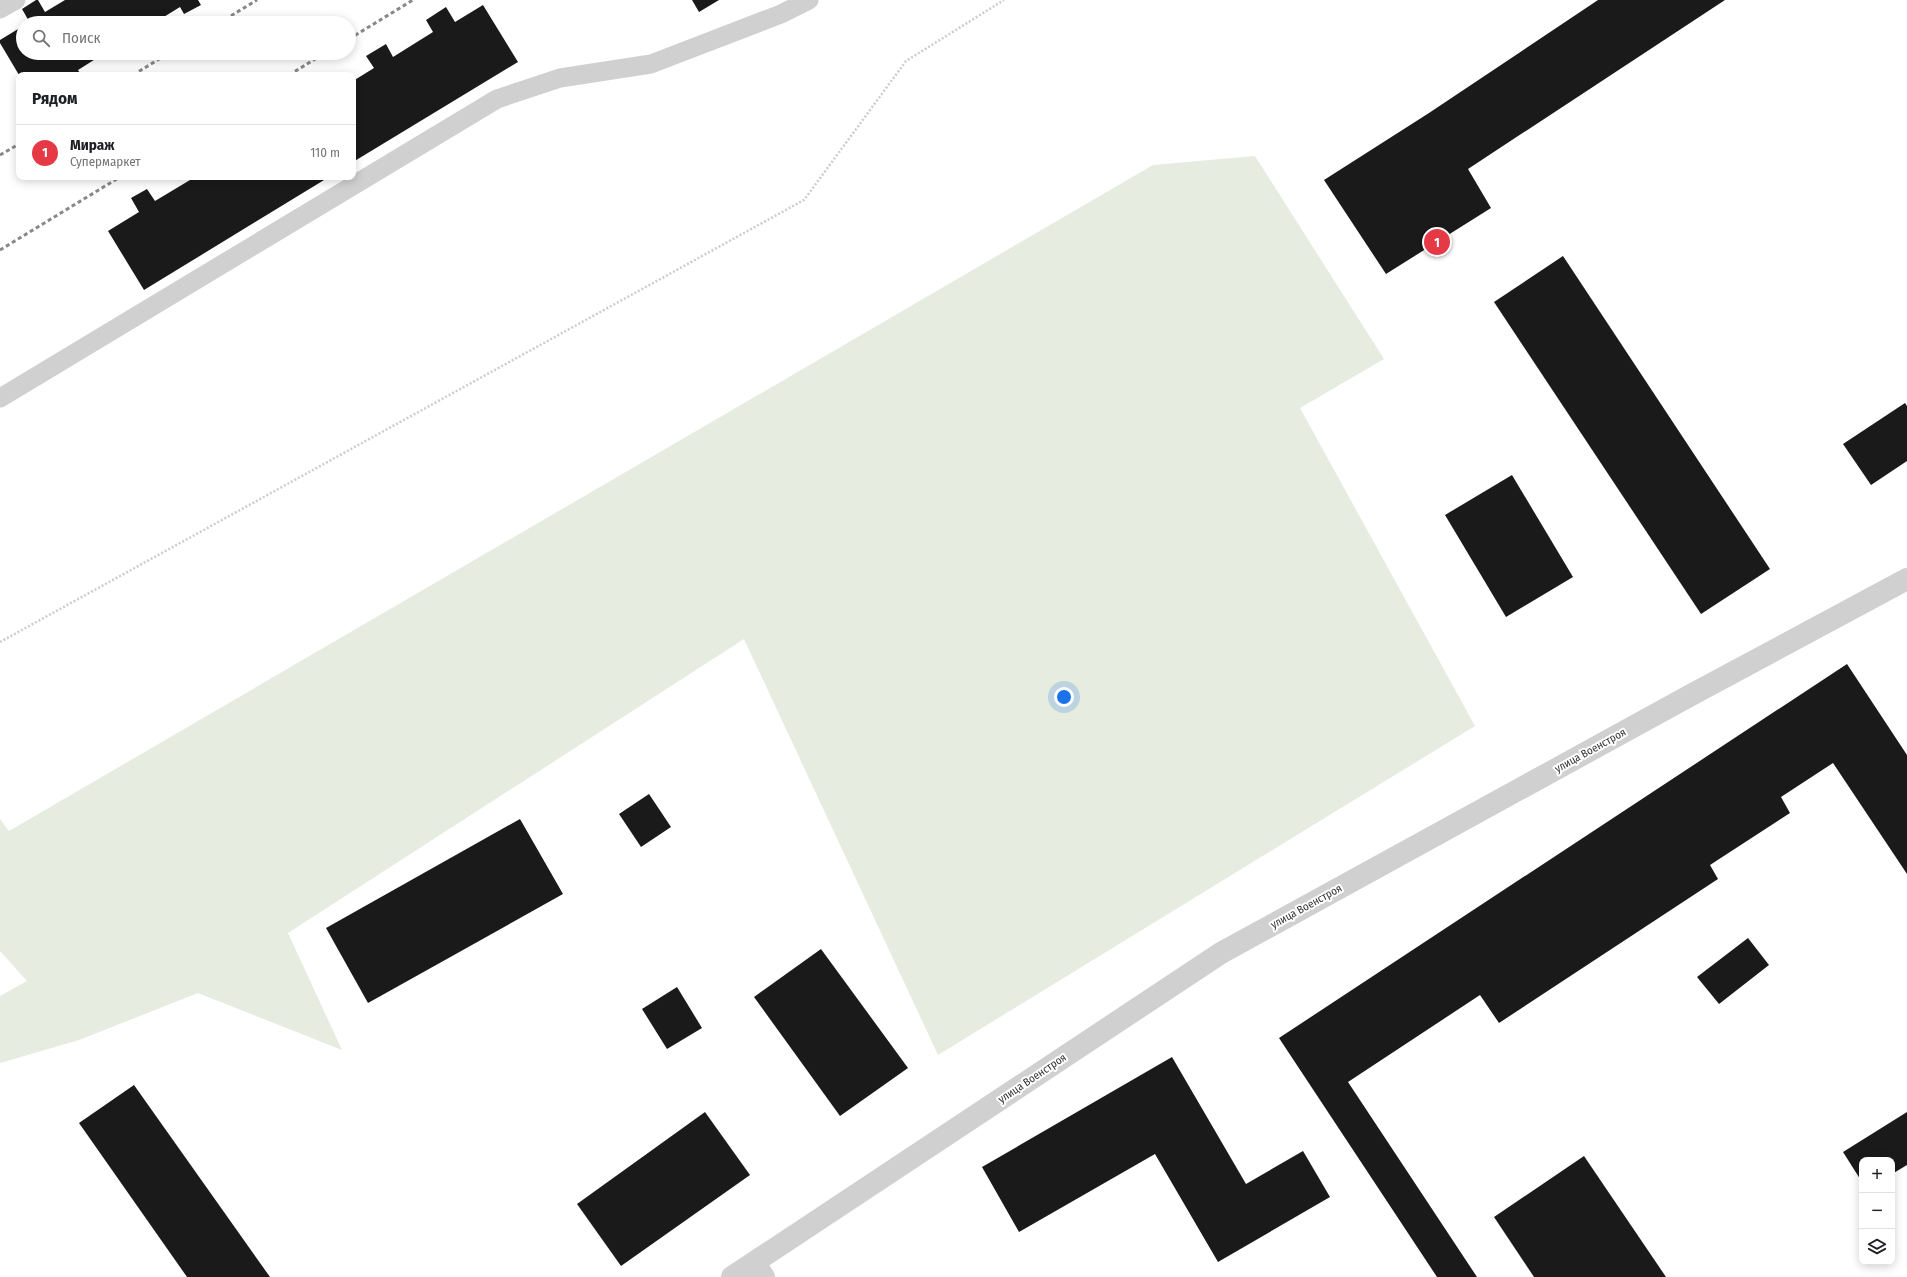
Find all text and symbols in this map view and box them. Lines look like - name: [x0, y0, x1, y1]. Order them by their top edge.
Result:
- search box: [16, 16, 356, 60]
- icon: search: [30, 27, 52, 49]
- text: Поиск: [62, 29, 100, 47]
- text: Рядом: [32, 88, 77, 109]
- text: Мираж: [70, 136, 115, 154]
- text: 1: [42, 145, 48, 160]
- text: 110 m: [310, 145, 340, 160]
- text: Супермаркет: [70, 154, 141, 169]
- pin: 1: [1424, 227, 1450, 257]
- your location: [1054, 687, 1074, 707]
- street label: улица Военстроя: [1552, 726, 1628, 775]
- street label: улица Военстроя: [1268, 882, 1344, 931]
- street label: улица Военстроя: [996, 1051, 1069, 1106]
- map controls: [1859, 1157, 1895, 1265]
- button: +: [1859, 1157, 1895, 1193]
- button: −: [1859, 1193, 1895, 1229]
- button: layers: [1859, 1229, 1895, 1265]

